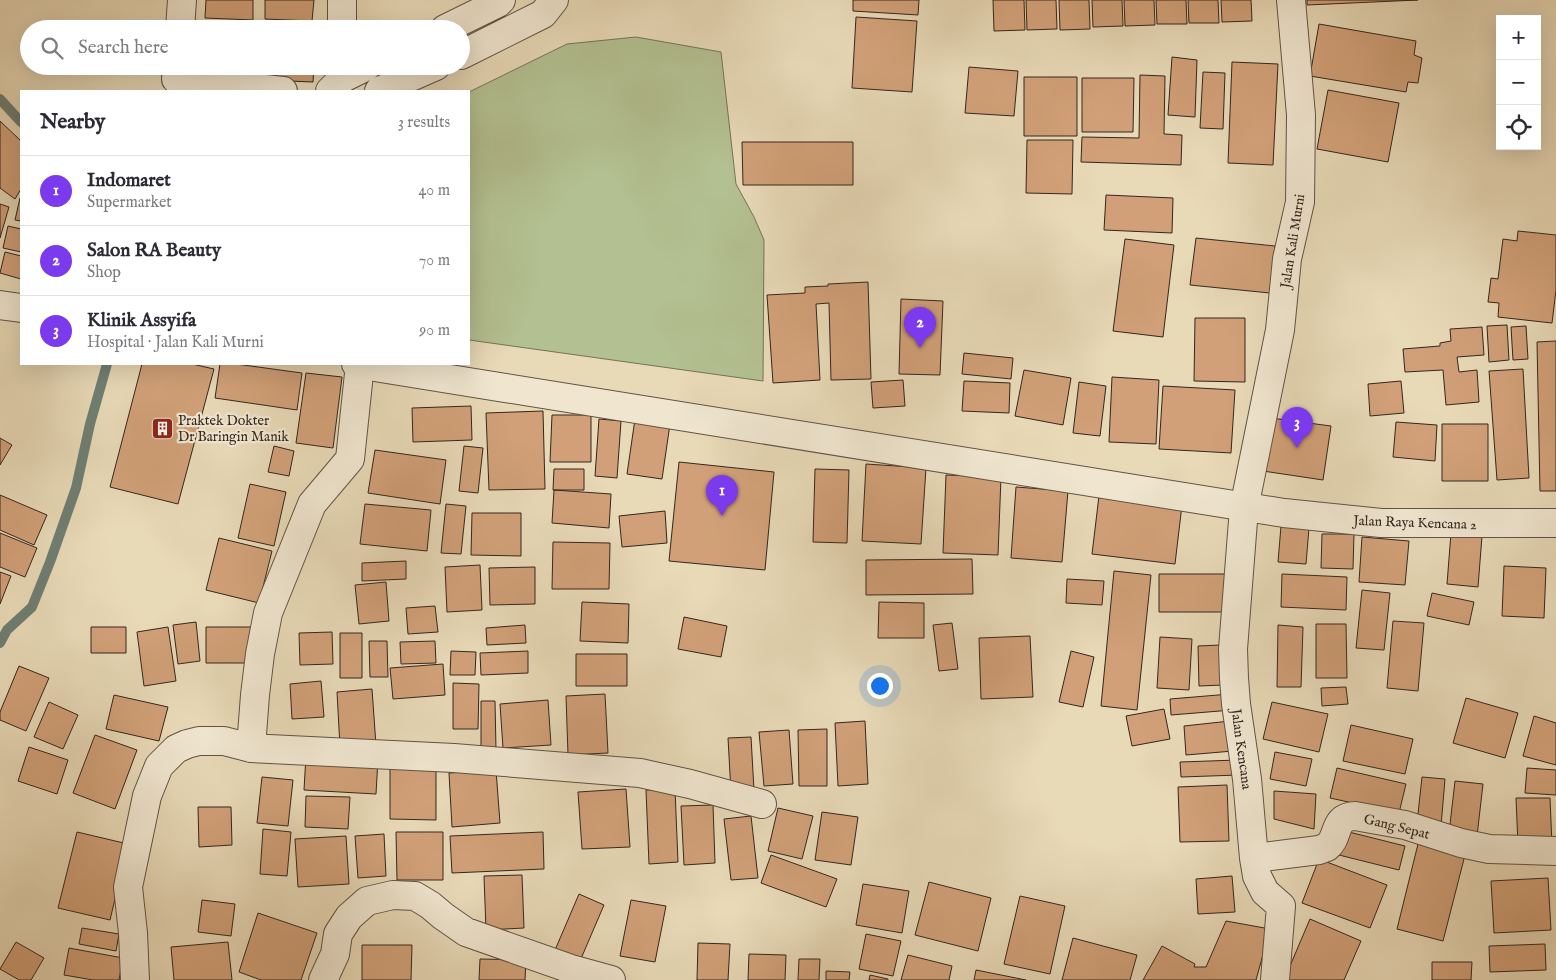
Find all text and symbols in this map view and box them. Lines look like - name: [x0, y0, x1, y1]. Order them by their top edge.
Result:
- map controls: [1496, 15, 1541, 150]
- button: +: [1496, 15, 1541, 60]
- search box: [20, 20, 470, 75]
- icon: search: [38, 34, 66, 62]
- text: Search here: [78, 36, 169, 60]
- button: −: [1496, 60, 1541, 105]
- button: locate: [1496, 105, 1541, 150]
- text: Nearby: [40, 109, 105, 136]
- text: 3 results: [398, 113, 450, 133]
- text: Indomaret: [87, 169, 171, 193]
- text: 1: [53, 181, 59, 201]
- text: 40 m: [418, 181, 450, 201]
- street label: Jalan Kali Murni: [1276, 192, 1309, 292]
- text: Supermarket: [87, 193, 172, 213]
- text: Salon RA Beauty: [87, 239, 221, 263]
- text: 2: [52, 251, 60, 271]
- text: 70 m: [419, 251, 450, 271]
- text: Shop: [87, 263, 121, 283]
- pin: 2: [904, 307, 936, 348]
- text: Klinik Assyifa: [87, 309, 196, 333]
- text: 3: [53, 321, 59, 341]
- text: 90 m: [419, 321, 450, 341]
- text: Hospital · Jalan Kali Murni: [87, 333, 264, 353]
- pin: 3: [1281, 407, 1313, 448]
- place label: Praktek Dokter Dr Baringin Manik: [178, 412, 289, 446]
- building icon: Praktek Dokter Dr Baringin Manik: [150, 416, 174, 440]
- pin: 1: [706, 475, 738, 516]
- street label: Jalan Raya Kencana 2: [1351, 512, 1477, 534]
- your location: [867, 673, 893, 699]
- street label: Jalan Kencana: [1226, 706, 1256, 792]
- street label: Gang Sepat: [1362, 810, 1432, 844]

